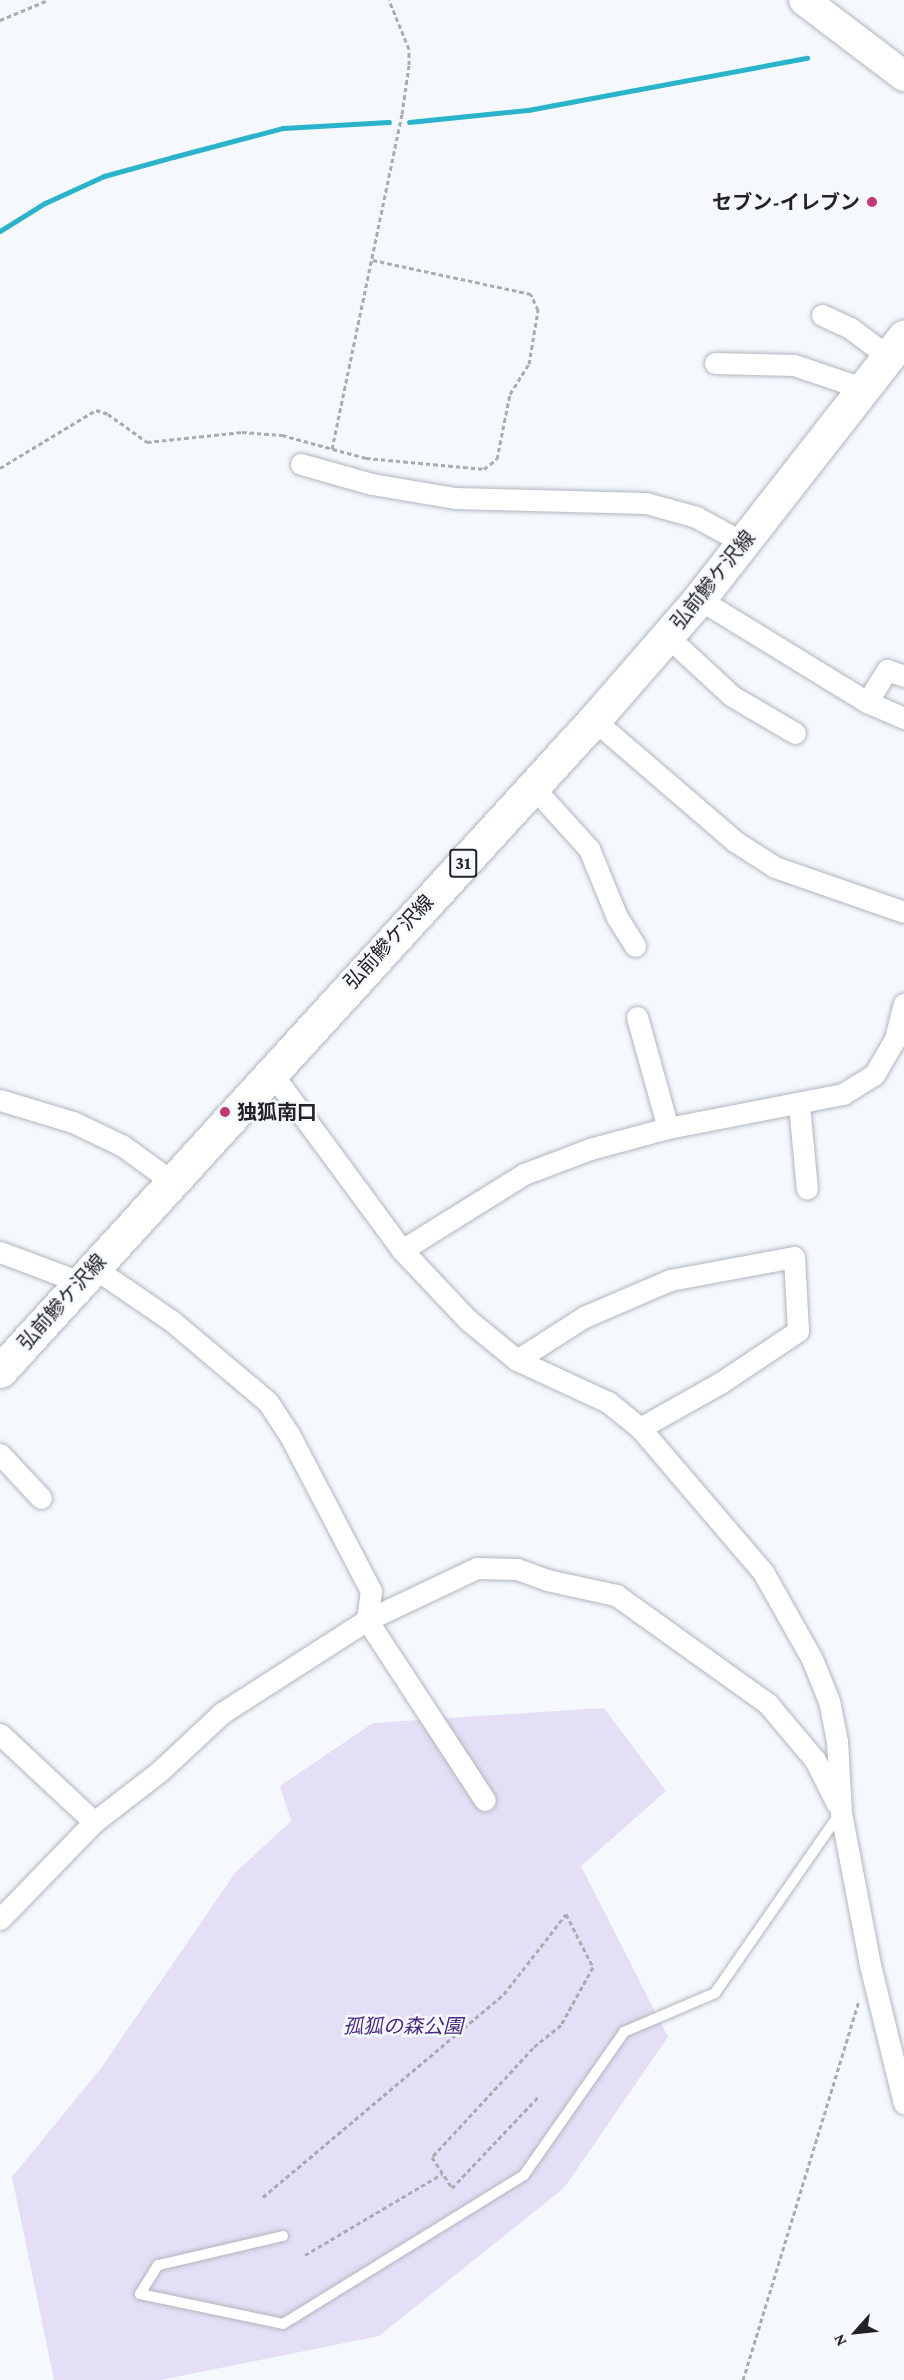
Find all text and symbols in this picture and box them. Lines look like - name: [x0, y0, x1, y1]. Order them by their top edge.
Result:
- place label: セブン-イレブン: [712, 190, 860, 214]
- marker: セブン-イレブン: [865, 195, 879, 209]
- street label: 弘前鰺ケ沢線: [666, 526, 760, 634]
- road number: 31: [448, 848, 478, 878]
- street label: 弘前鰺ケ沢線: [339, 890, 439, 994]
- place label: 独狐南口: [237, 1100, 317, 1124]
- marker: 独狐南口: [218, 1105, 232, 1119]
- street label: 弘前鰺ケ沢線: [13, 1249, 111, 1355]
- park label: 孤狐の森公園: [343, 2014, 463, 2038]
- north arrow: [826, 2302, 886, 2362]
- text: N: [829, 2332, 850, 2349]

